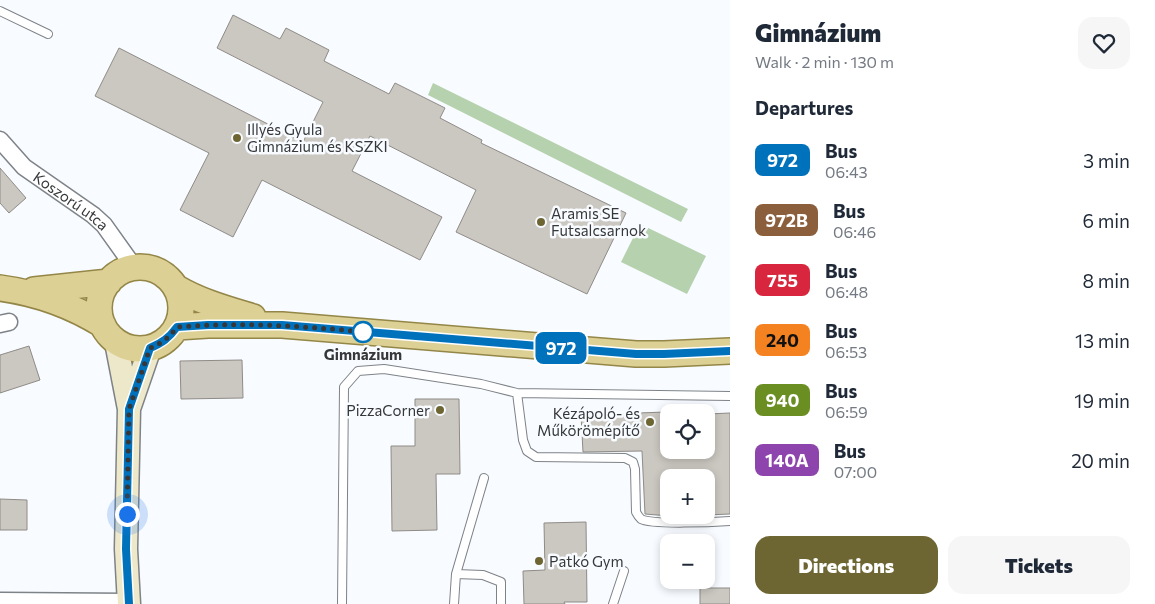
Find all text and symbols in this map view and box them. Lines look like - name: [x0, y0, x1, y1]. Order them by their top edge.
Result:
- button: heart: [1078, 17, 1130, 69]
- text: Gimnázium: [755, 18, 881, 47]
- text: Walk · 2 min · 130 m: [755, 52, 894, 71]
- text: Departures: [755, 96, 853, 119]
- place label: Illyés Gyula Gimnázium és KSZKI: [247, 120, 388, 155]
- marker: Illyés Gyula Gimnázium és KSZKI: [231, 132, 243, 144]
- text: Bus: [825, 139, 857, 162]
- text: 972: [767, 149, 798, 171]
- text: 3 min: [1083, 149, 1130, 172]
- text: 06:43: [825, 162, 868, 181]
- street label: Koszorú utca: [30, 167, 112, 234]
- text: Bus: [833, 199, 865, 222]
- place label: Aramis SE Futsalcsarnok: [551, 204, 646, 239]
- text: 972B: [765, 209, 808, 231]
- text: 6 min: [1082, 209, 1130, 232]
- marker: Aramis SE Futsalcsarnok: [535, 216, 547, 228]
- text: 06:46: [833, 222, 876, 241]
- text: Bus: [825, 259, 857, 282]
- text: 755: [767, 269, 798, 291]
- text: 8 min: [1082, 269, 1130, 292]
- text: 06:48: [825, 282, 868, 301]
- text: Bus: [825, 319, 857, 342]
- marker: Gimnázium: [352, 321, 374, 343]
- text: 240: [766, 329, 799, 351]
- text: 13 min: [1075, 329, 1130, 352]
- line badge: 972: [532, 332, 590, 364]
- text: 972: [545, 337, 577, 359]
- text: 06:53: [825, 342, 867, 361]
- place label: Gimnázium: [324, 345, 402, 363]
- text: Bus: [825, 379, 857, 402]
- text: 940: [765, 389, 800, 411]
- text: 19 min: [1074, 389, 1130, 412]
- place label: PizzaCorner: [346, 401, 430, 419]
- text: 06:59: [825, 402, 868, 421]
- marker: PizzaCorner: [434, 404, 446, 416]
- place label: Kézápoló- és Műkörömépítő: [537, 404, 640, 439]
- map controls: [660, 404, 715, 589]
- button: locate: [660, 404, 715, 459]
- marker: Kézápoló- és Műkörömépítő: [644, 416, 656, 428]
- text: Bus: [834, 439, 866, 462]
- text: 140A: [765, 449, 809, 471]
- text: 20 min: [1071, 449, 1130, 472]
- text: 07:00: [834, 462, 877, 481]
- button: +: [660, 469, 715, 524]
- your location: [115, 502, 140, 527]
- button: −: [660, 534, 715, 589]
- button: Directions: [755, 536, 938, 594]
- button: Tickets: [948, 536, 1130, 594]
- place label: Patkó Gym: [549, 552, 624, 570]
- marker: Patkó Gym: [533, 555, 545, 567]

